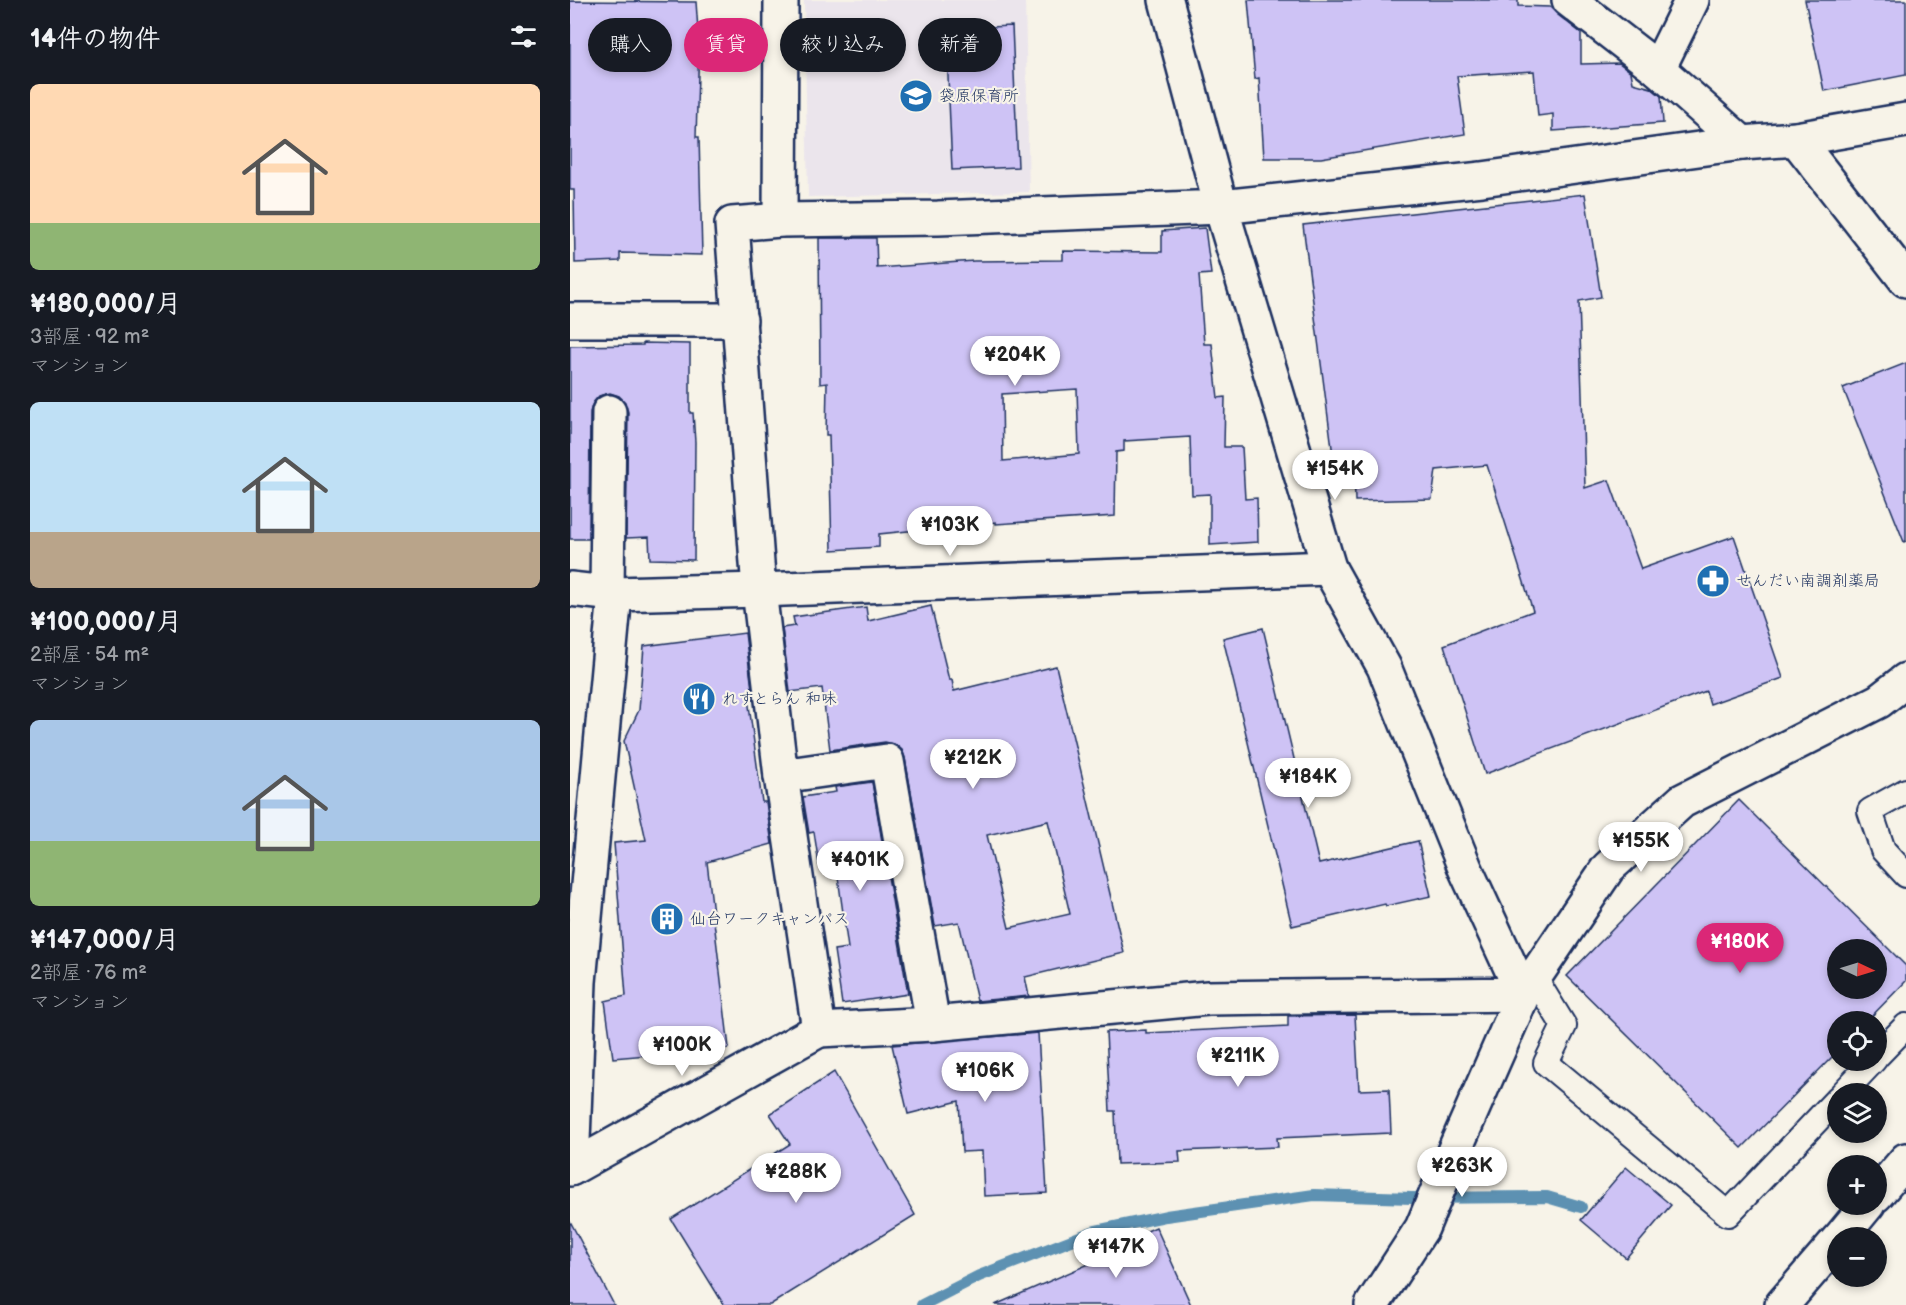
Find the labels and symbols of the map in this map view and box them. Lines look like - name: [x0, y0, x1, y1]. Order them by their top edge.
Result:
- school or university icon: 袋原保育所: [898, 78, 934, 114]
- place label: 袋原保育所: [939, 87, 1019, 106]
- pin: ¥204K: [973, 336, 1057, 387]
- pin: ¥154K: [1293, 450, 1377, 501]
- pin: ¥103K: [908, 506, 992, 557]
- pharmacy icon: せんだい南調剤薬局: [1695, 563, 1731, 599]
- place label: せんだい南調剤薬局: [1736, 572, 1880, 591]
- restaurant icon: れすとらん 和味: [681, 681, 717, 717]
- place label: れすとらん 和味: [722, 690, 837, 709]
- pin: ¥212K: [931, 739, 1015, 790]
- pin: ¥184K: [1266, 758, 1350, 809]
- pin: ¥155K: [1599, 822, 1683, 873]
- pin: ¥401K: [818, 841, 902, 892]
- building icon: 仙台ワークキャンパス: [649, 901, 685, 937]
- place label: 仙台ワークキャンパス: [690, 910, 849, 929]
- pin: ¥180K: [1698, 923, 1782, 974]
- north arrow: [1827, 939, 1887, 999]
- pin: ¥100K: [640, 1026, 724, 1077]
- pin: ¥211K: [1196, 1037, 1280, 1088]
- pin: ¥106K: [943, 1052, 1027, 1103]
- pin: ¥263K: [1420, 1147, 1504, 1198]
- pin: ¥288K: [754, 1153, 838, 1204]
- pin: ¥147K: [1074, 1228, 1158, 1279]

